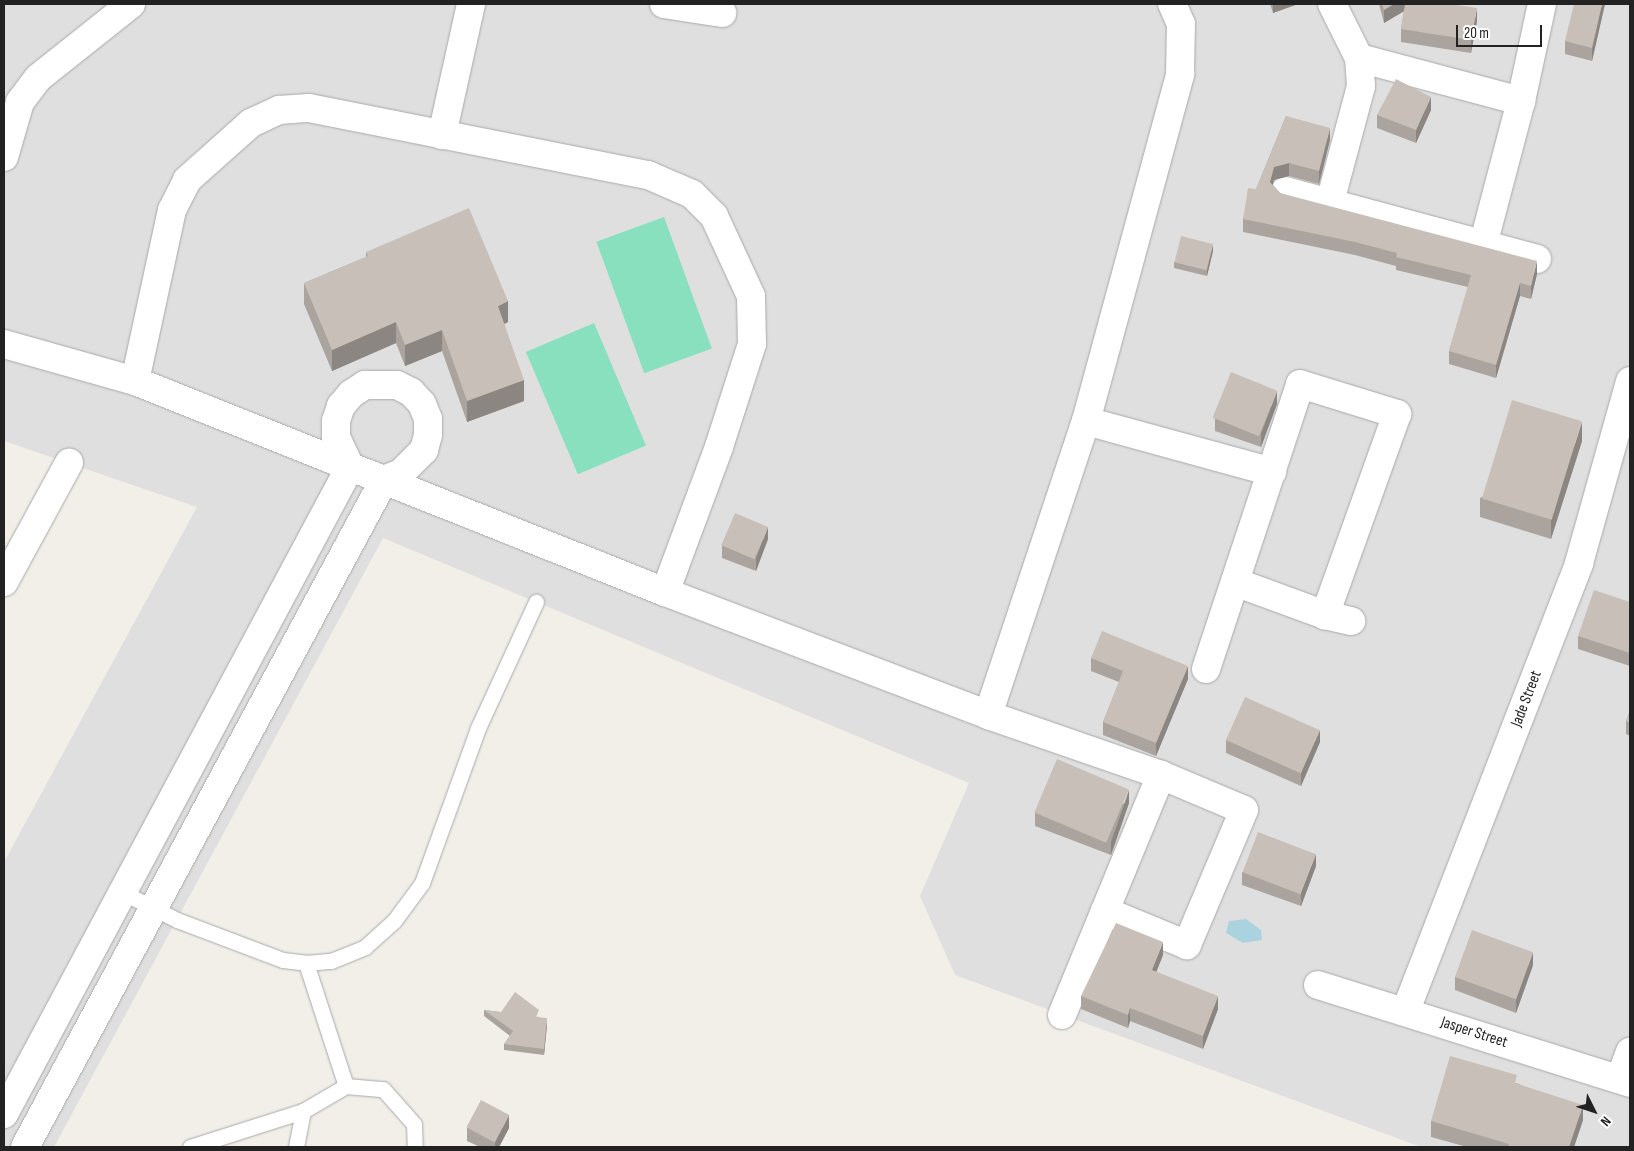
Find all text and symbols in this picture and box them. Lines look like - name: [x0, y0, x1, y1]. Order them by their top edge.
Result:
- scale bar: [1459, 15, 1545, 47]
- text: 20 m: [1464, 24, 1489, 43]
- street label: Jade Street: [1507, 668, 1547, 730]
- street label: Jasper Street: [1438, 1013, 1510, 1053]
- north arrow: [1569, 1086, 1619, 1136]
- text: N: [1597, 1113, 1615, 1130]

